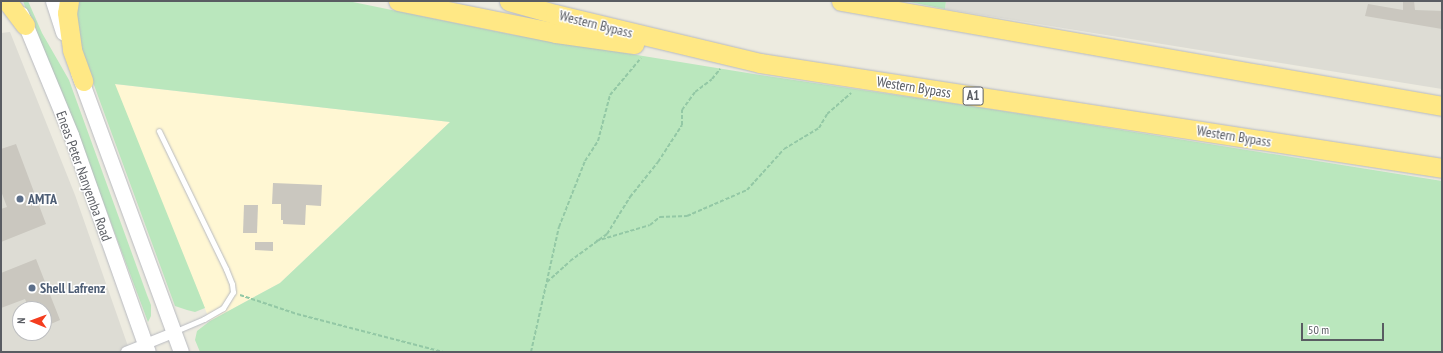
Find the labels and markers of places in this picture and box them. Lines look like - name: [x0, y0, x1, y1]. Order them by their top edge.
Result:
- place label: AMTA: [28, 191, 57, 207]
- marker: AMTA: [15, 194, 25, 204]
- place label: Shell Lafrenz: [40, 280, 105, 296]
- marker: Shell Lafrenz: [27, 283, 37, 293]

